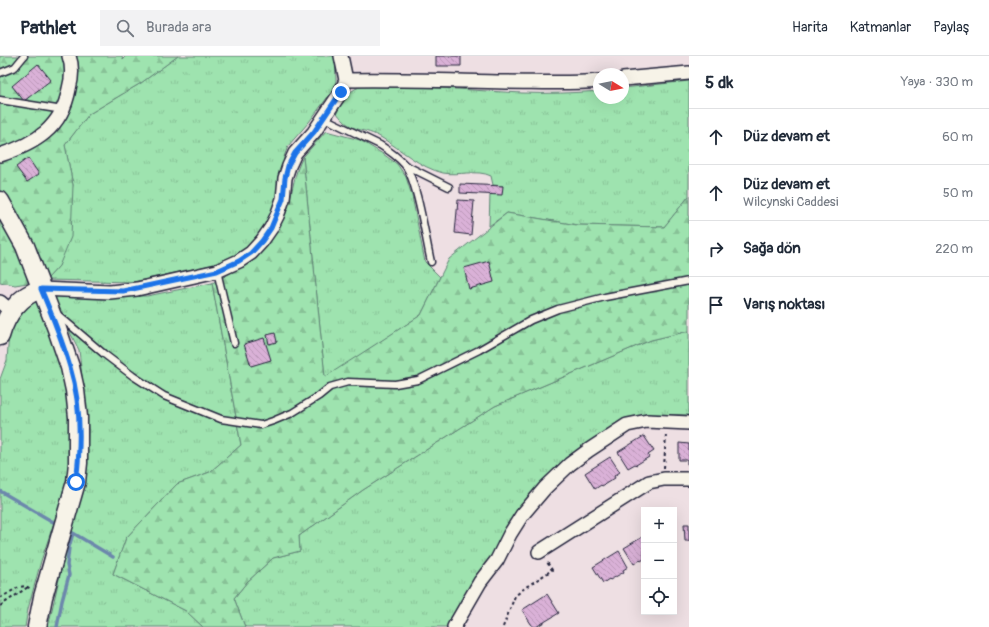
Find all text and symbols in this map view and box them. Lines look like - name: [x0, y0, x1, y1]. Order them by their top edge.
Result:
- search box: [100, 10, 380, 46]
- text: Pathlet: [20, 16, 76, 40]
- icon: search: [114, 17, 136, 39]
- text: Burada ara: [146, 18, 211, 37]
- text: Harita: [792, 19, 828, 36]
- text: Katmanlar: [850, 19, 911, 36]
- text: Paylaş: [933, 19, 969, 36]
- north arrow: [593, 68, 629, 104]
- text: 5 dk: [705, 72, 733, 93]
- text: Yaya · 330 m: [901, 74, 973, 90]
- route end: [332, 83, 350, 101]
- icon: ahead: [705, 126, 727, 148]
- text: Düz devam et: [743, 127, 830, 146]
- text: 60 m: [942, 129, 973, 145]
- text: Düz devam et: [743, 175, 830, 194]
- icon: ahead: [705, 182, 727, 204]
- text: 50 m: [943, 185, 973, 201]
- text: Wilcynski Caddesi: [743, 194, 839, 210]
- icon: right: [705, 238, 727, 260]
- text: Sağa dön: [743, 239, 801, 258]
- text: 220 m: [935, 241, 973, 257]
- icon: arrive: [705, 294, 727, 316]
- text: Varış noktası: [743, 295, 825, 314]
- route start: [67, 473, 85, 491]
- map controls: [641, 507, 677, 615]
- button: +: [641, 507, 677, 543]
- button: −: [641, 543, 677, 579]
- button: locate: [641, 579, 677, 615]

